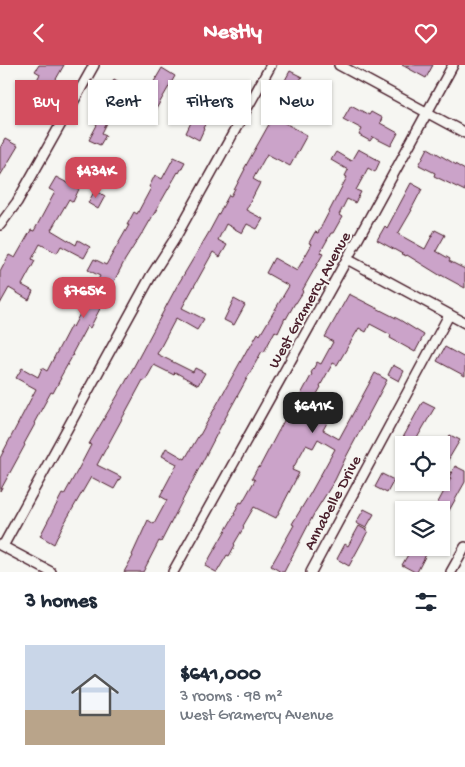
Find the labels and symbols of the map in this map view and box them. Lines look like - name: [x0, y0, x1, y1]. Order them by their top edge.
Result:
- pin: $434K: [61, 157, 131, 199]
- street label: West Gramercy Avenue: [266, 228, 357, 372]
- pin: $765K: [49, 277, 119, 319]
- pin: $641K: [278, 391, 348, 434]
- street label: Annabelle Drive: [301, 453, 367, 554]

